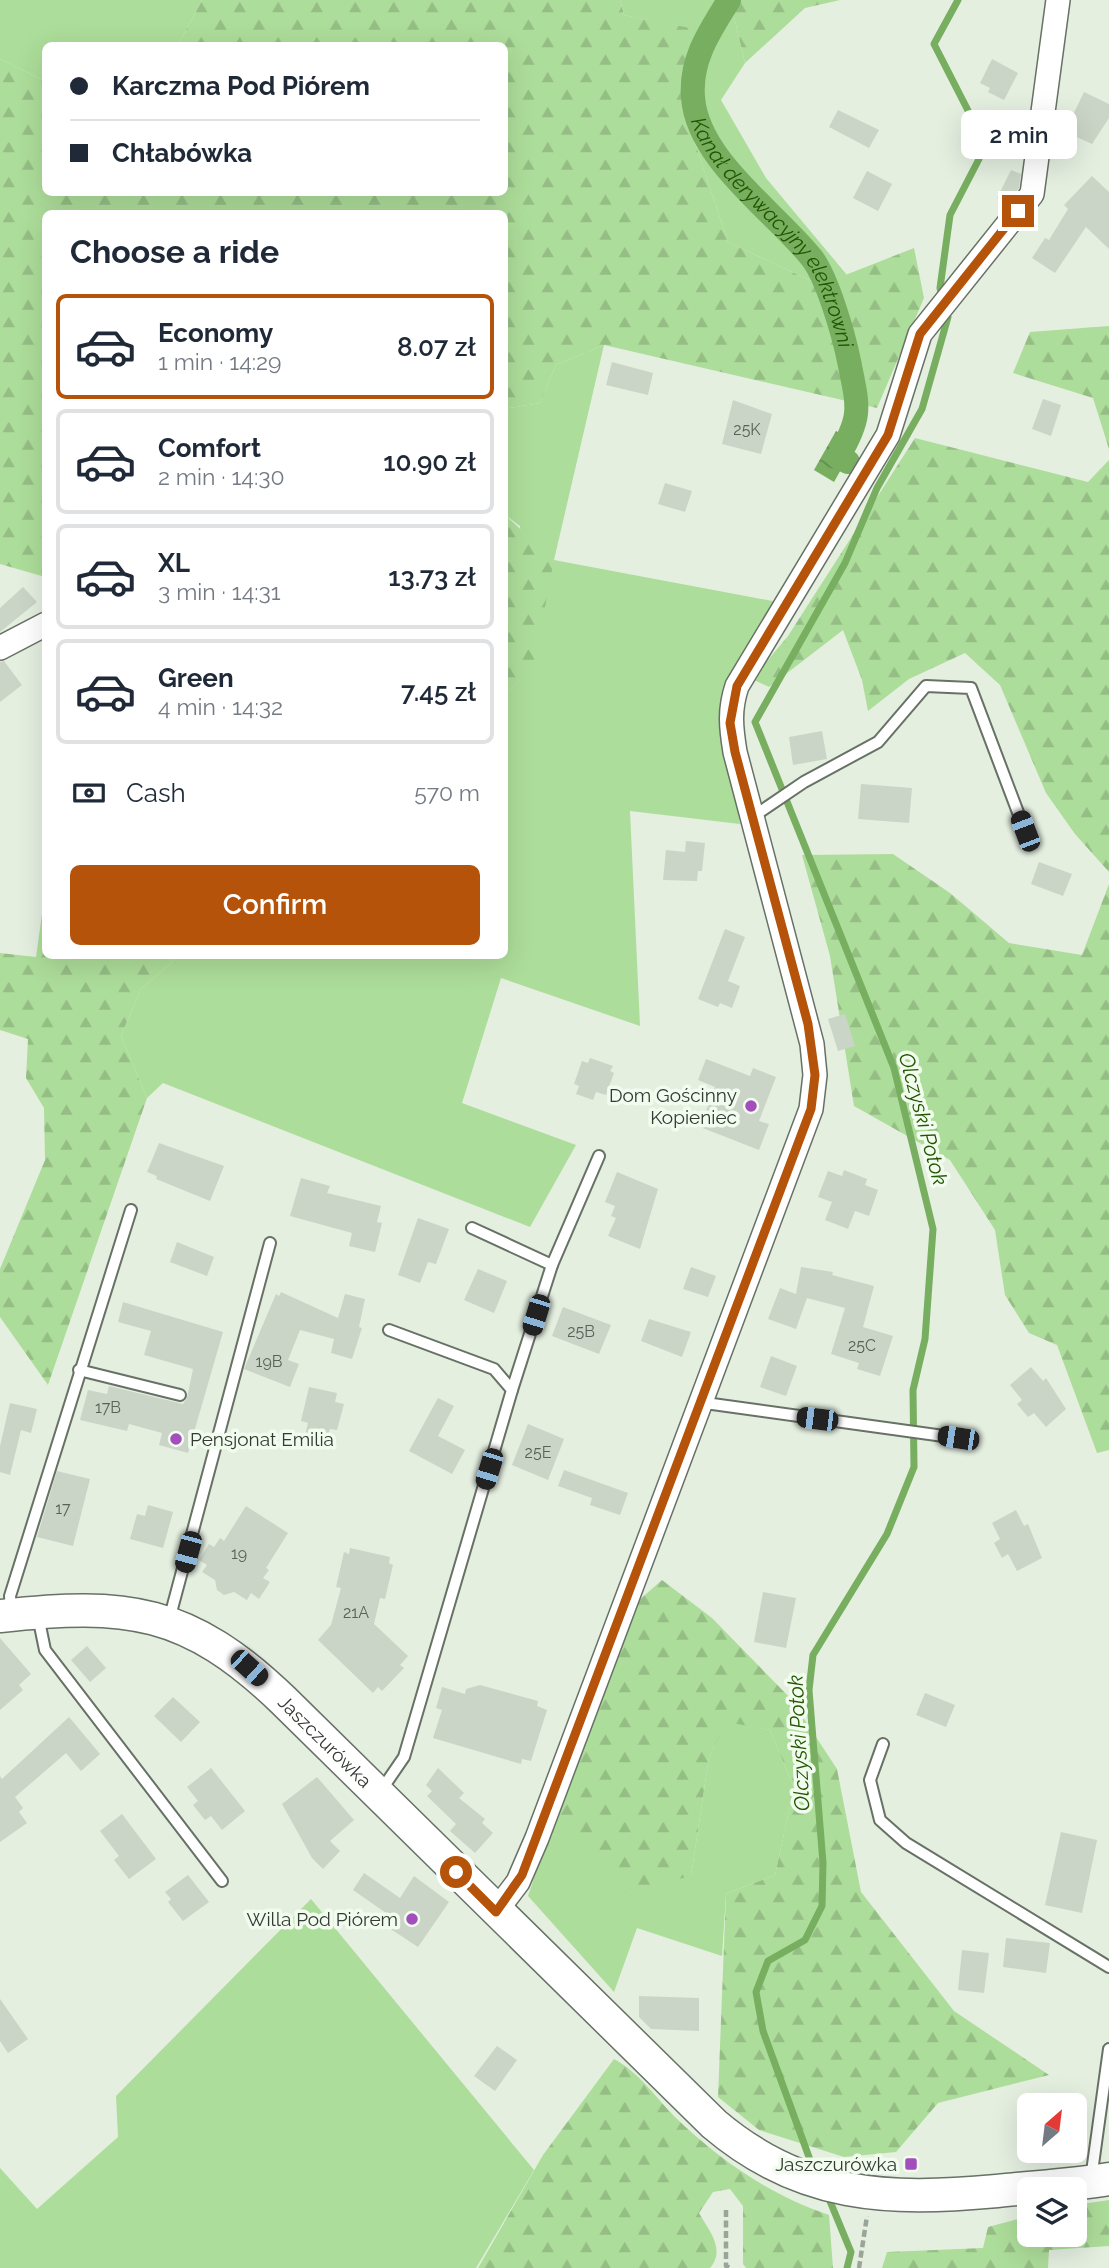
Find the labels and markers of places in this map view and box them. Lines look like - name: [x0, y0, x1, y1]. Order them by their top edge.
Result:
- place label: Dom Gościnny Kopieniec: [609, 1084, 737, 1128]
- marker: Dom Gościnny Kopieniec: [743, 1098, 759, 1114]
- place label: Pensjonat Emilia: [190, 1428, 334, 1450]
- marker: Pensjonat Emilia: [168, 1431, 184, 1447]
- place label: Willa Pod Piórem: [247, 1908, 398, 1930]
- marker: Willa Pod Piórem: [404, 1911, 420, 1927]
- place label: Jaszczurówka: [775, 2153, 897, 2175]
- marker: Jaszczurówka: [903, 2156, 919, 2172]

